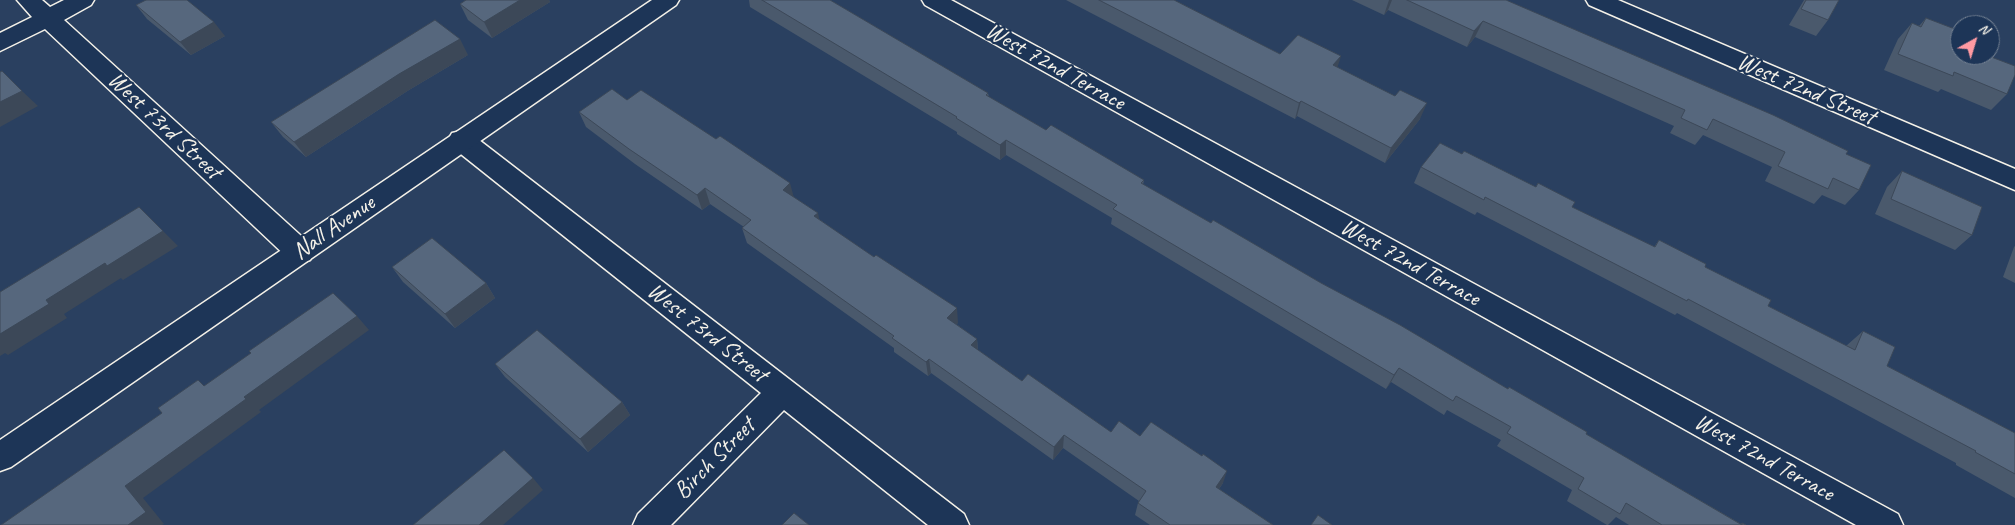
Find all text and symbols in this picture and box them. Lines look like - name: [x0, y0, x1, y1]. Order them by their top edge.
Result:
- north arrow: [1950, 15, 2000, 65]
- street label: West 72nd Terrace: [980, 17, 1130, 117]
- text: N: [1975, 19, 1993, 38]
- street label: West 72nd Street: [1733, 48, 1879, 132]
- street label: West 73rd Street: [101, 66, 227, 186]
- street label: Nall Avenue: [287, 189, 381, 267]
- street label: West 72nd Terrace: [1335, 213, 1485, 313]
- street label: West 73rd Street: [641, 277, 773, 389]
- street label: West 72nd Terrace: [1689, 408, 1839, 508]
- street label: Birch Street: [668, 412, 762, 506]

